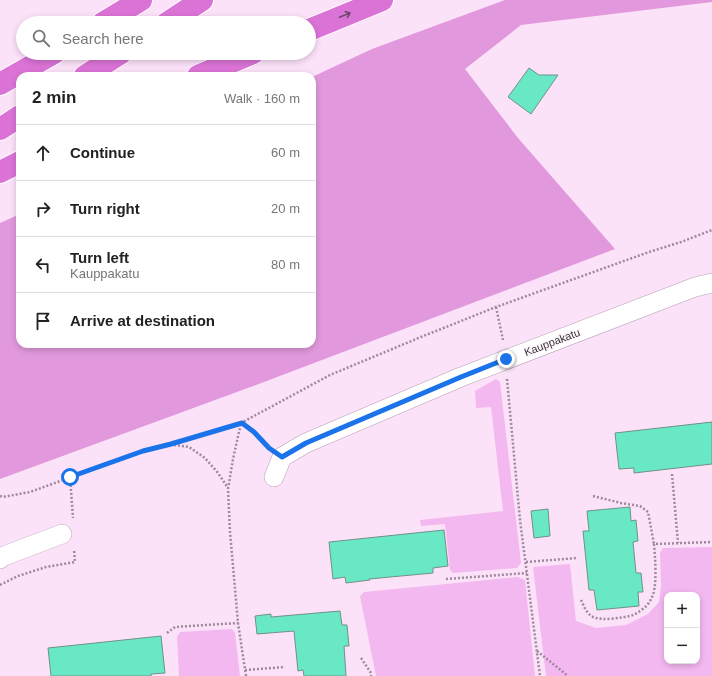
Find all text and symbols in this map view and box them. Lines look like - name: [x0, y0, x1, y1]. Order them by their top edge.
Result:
- one-way arrow: [339, 11, 351, 18]
- search box: [16, 16, 316, 60]
- icon: search: [30, 27, 52, 49]
- text: Search here: [62, 30, 144, 47]
- text: 2 min: [32, 88, 76, 107]
- text: Walk · 160 m: [224, 91, 300, 106]
- icon: ahead: [32, 142, 54, 164]
- text: Continue: [70, 144, 135, 161]
- text: 60 m: [271, 145, 300, 160]
- icon: right: [32, 198, 54, 220]
- text: Turn right: [70, 200, 140, 217]
- text: 20 m: [271, 201, 300, 216]
- text: Turn left: [70, 249, 129, 266]
- icon: left: [32, 254, 54, 276]
- text: 80 m: [271, 257, 300, 272]
- text: Kauppakatu: [70, 266, 139, 281]
- icon: arrive: [32, 310, 54, 332]
- text: Arrive at destination: [70, 312, 215, 329]
- street label: Kauppakatu: [522, 326, 582, 358]
- route end: [497, 350, 515, 368]
- route start: [61, 468, 79, 486]
- map controls: [664, 592, 700, 664]
- button: +: [664, 592, 700, 628]
- button: −: [664, 628, 700, 664]

